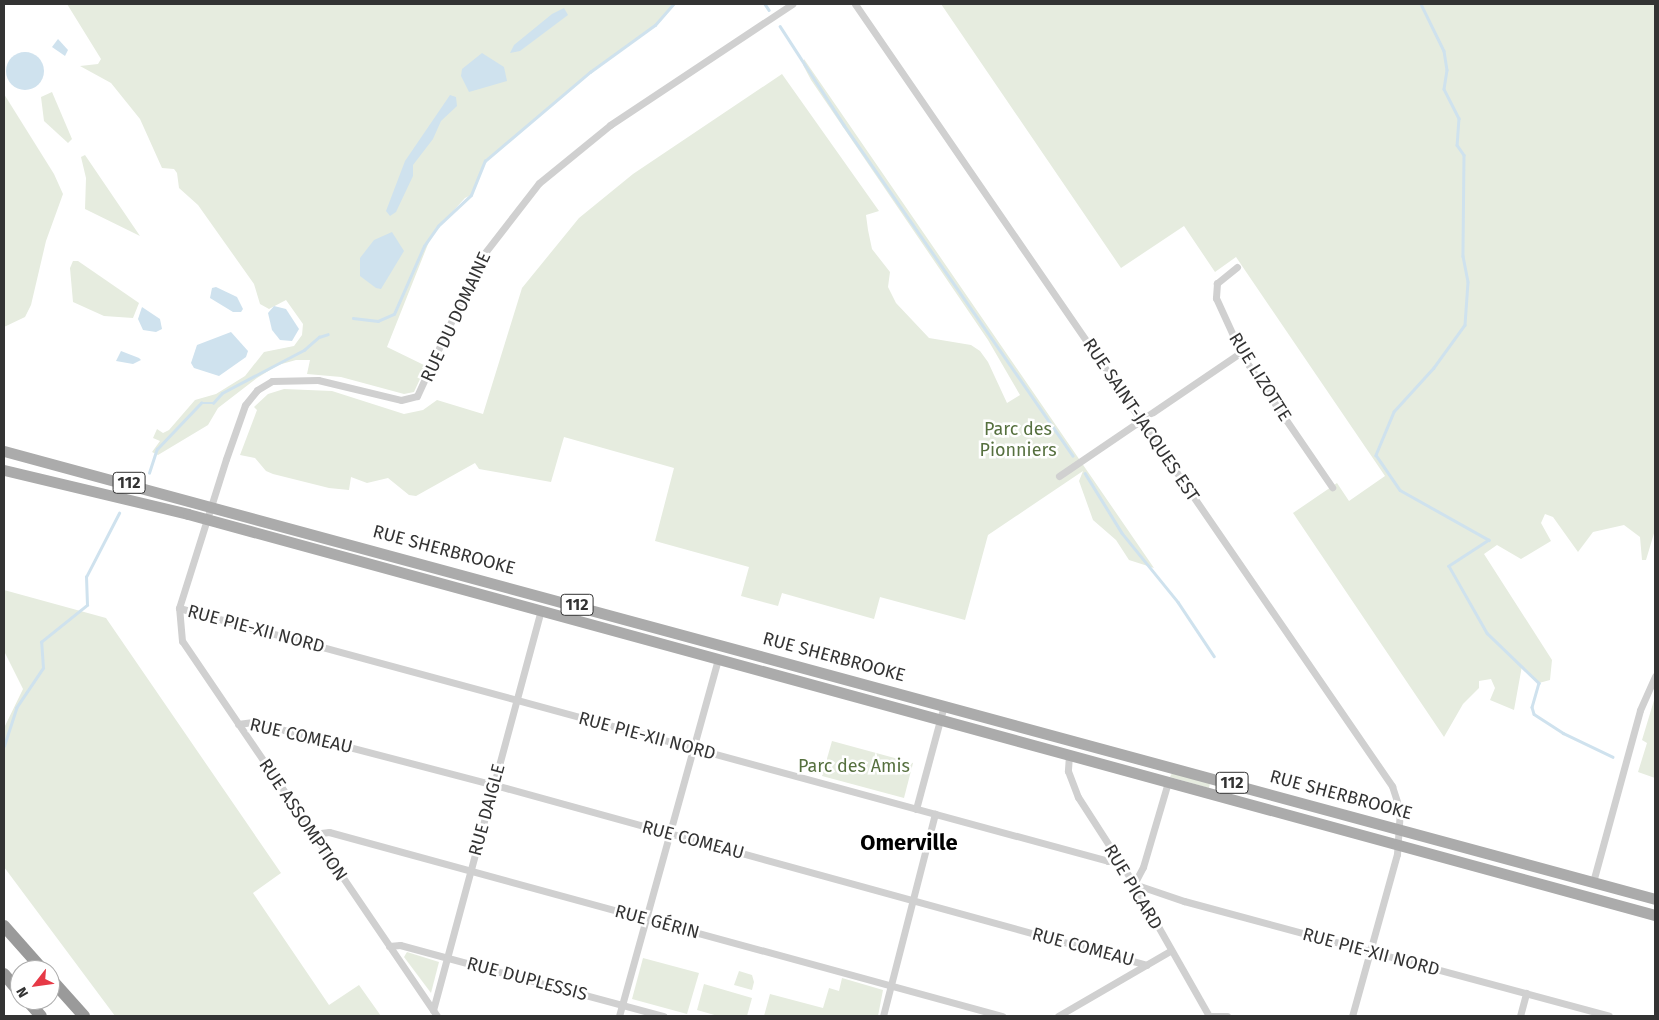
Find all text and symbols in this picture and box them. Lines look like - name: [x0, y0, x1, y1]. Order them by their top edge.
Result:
- street label: RUE DU DOMAINE: [416, 249, 496, 385]
- street label: RUE LIZOTTE: [1224, 329, 1296, 425]
- street label: RUE SAINT-JACQUES EST: [1078, 334, 1204, 506]
- park label: Parc des Pionniers: [979, 419, 1057, 462]
- road number: 112: [112, 469, 146, 496]
- street label: RUE SHERBROOKE: [370, 521, 518, 579]
- road number: 112: [560, 592, 594, 618]
- street label: RUE PIE-XII NORD: [185, 600, 327, 658]
- street label: RUE SHERBROOKE: [760, 628, 908, 686]
- street label: RUE PIE-XII NORD: [576, 707, 718, 765]
- street label: RUE COMEAU: [248, 714, 354, 758]
- street label: RUE ASSOMPTION: [254, 755, 352, 885]
- park label: Parc des Amis: [798, 755, 910, 777]
- street label: RUE DAIGLE: [464, 762, 510, 858]
- street label: RUE SHERBROOKE: [1267, 766, 1415, 824]
- road number: 112: [1214, 770, 1250, 796]
- street label: RUE COMEAU: [640, 816, 746, 864]
- district label: Omerville: [860, 830, 958, 856]
- street label: RUE PICARD: [1099, 840, 1167, 934]
- street label: RUE GÉRIN: [612, 900, 702, 944]
- street label: RUE COMEAU: [1030, 923, 1136, 971]
- street label: RUE PIE-XII NORD: [1300, 923, 1442, 981]
- street label: RUE DUPLESSIS: [464, 953, 590, 1005]
- north arrow: [10, 960, 60, 1010]
- text: N: [13, 984, 32, 1001]

